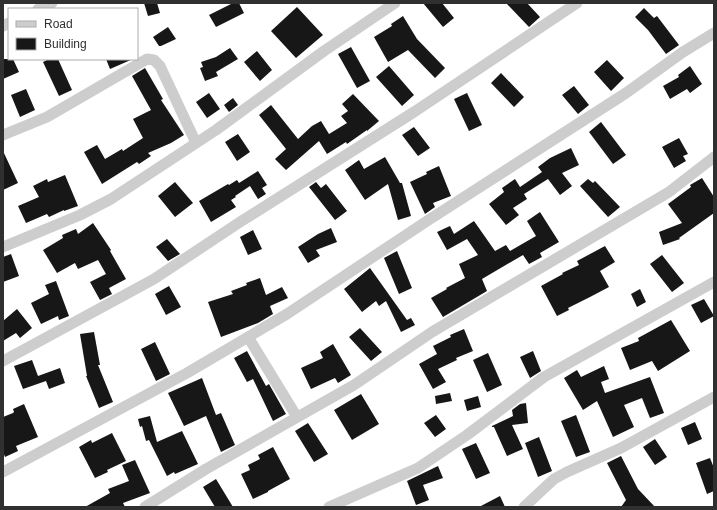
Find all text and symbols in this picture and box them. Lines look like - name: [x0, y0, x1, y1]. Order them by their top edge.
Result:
- legend: [8, 8, 138, 60]
- text: Road: [44, 17, 73, 31]
- text: Building: [44, 37, 87, 51]

